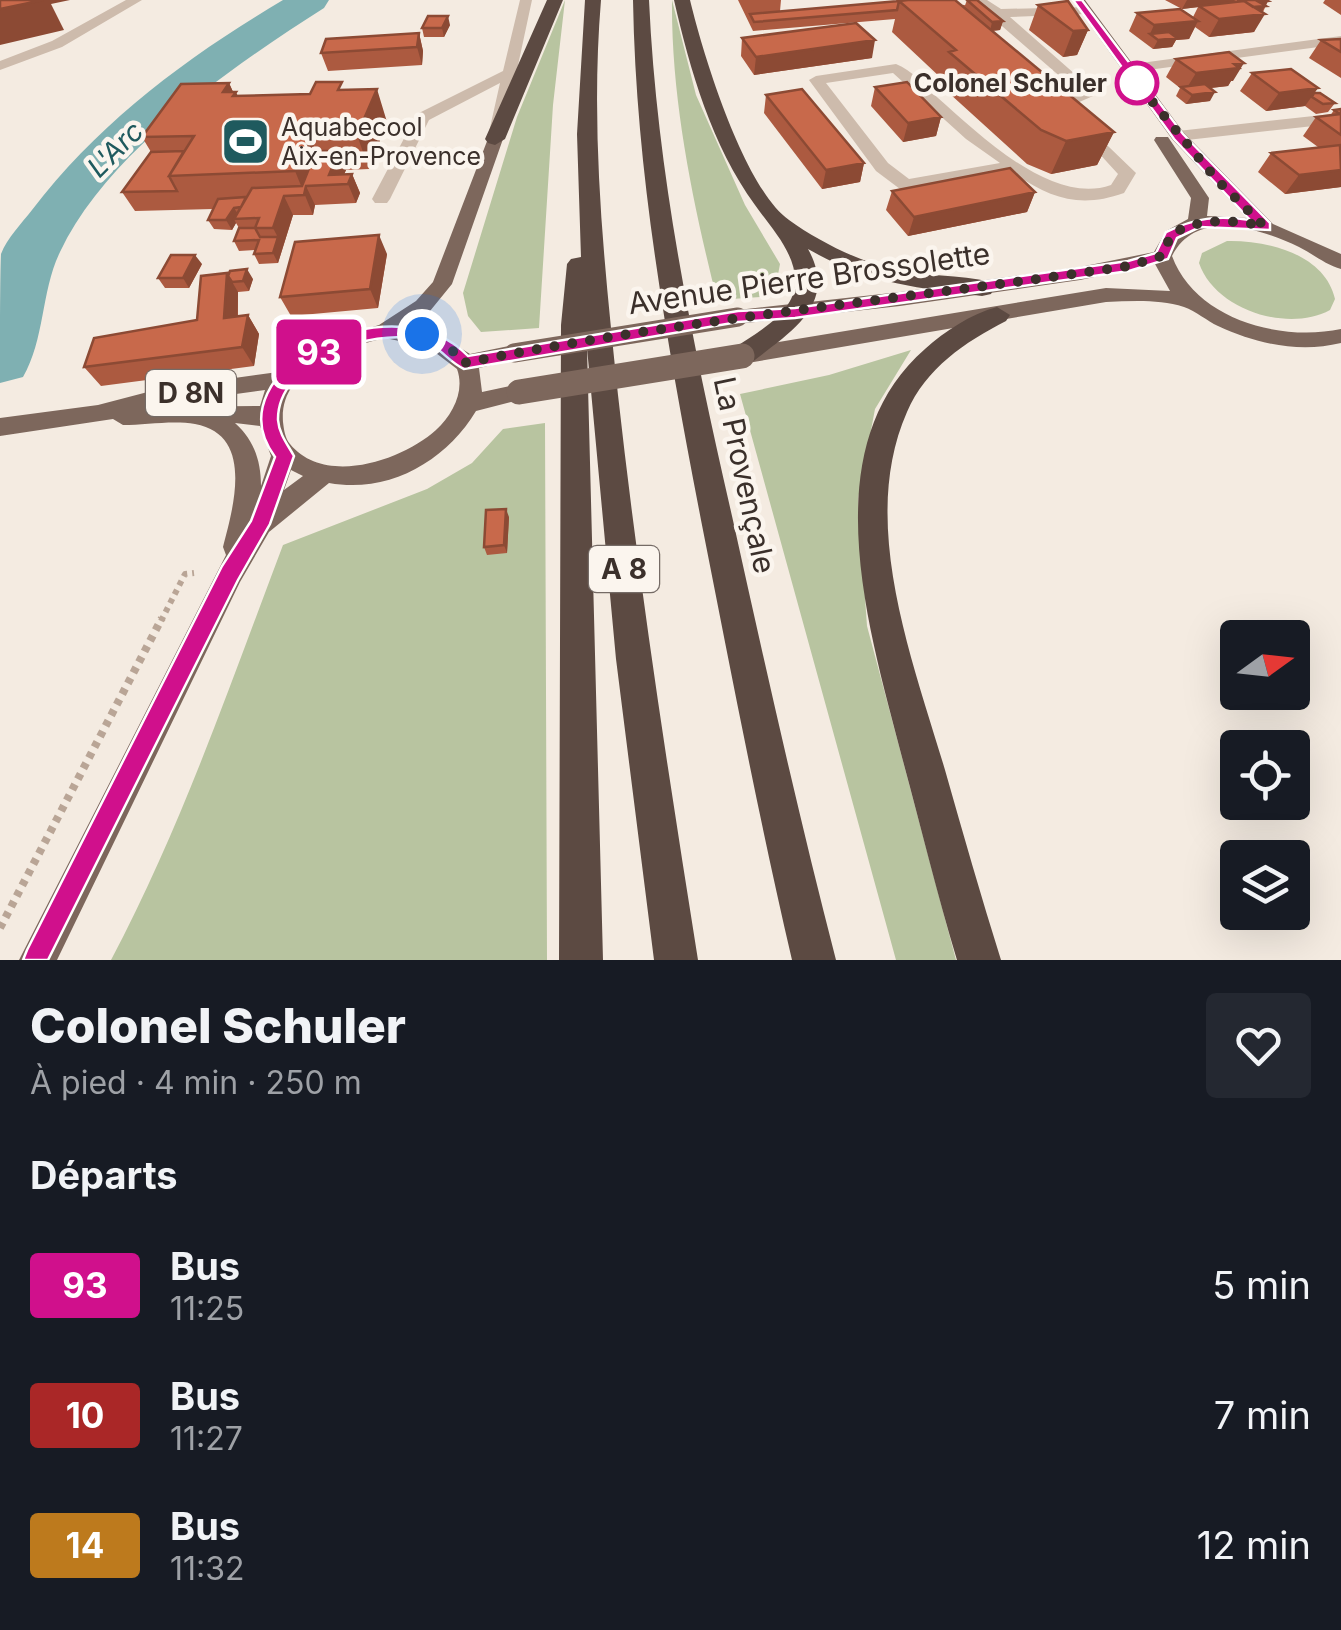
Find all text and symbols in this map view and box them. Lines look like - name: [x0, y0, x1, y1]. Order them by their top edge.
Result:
- marker: Colonel Schuler: [1116, 62, 1158, 104]
- place label: Colonel Schuler: [914, 68, 1107, 98]
- place label: Aquabecool Aix-en-Provence: [281, 112, 481, 171]
- water label: L'Arc: [80, 114, 150, 184]
- sports icon: Aquabecool Aix-en-Provence: [220, 115, 272, 167]
- street label: Avenue Pierre Brossolette: [626, 235, 992, 321]
- your location: [397, 309, 447, 359]
- line badge: 93: [274, 320, 364, 384]
- text: 93: [296, 331, 342, 373]
- road number: D 8N: [146, 370, 236, 416]
- street label: La Provençale: [707, 373, 783, 577]
- road number: A 8: [589, 546, 659, 592]
- north arrow: [1220, 620, 1310, 710]
- map controls: [1220, 620, 1310, 930]
- button: locate: [1220, 730, 1310, 820]
- button: layers: [1220, 840, 1310, 930]
- button: heart: [1206, 993, 1311, 1098]
- text: Colonel Schuler: [30, 996, 406, 1055]
- text: À pied · 4 min · 250 m: [30, 1063, 362, 1102]
- text: Départs: [30, 1152, 178, 1198]
- text: Bus: [170, 1243, 240, 1289]
- text: 5 min: [1212, 1262, 1311, 1308]
- text: 93: [62, 1264, 108, 1306]
- text: 11:25: [170, 1289, 244, 1328]
- text: Bus: [170, 1373, 240, 1419]
- text: 7 min: [1214, 1392, 1311, 1438]
- text: 10: [66, 1394, 104, 1436]
- text: 11:27: [170, 1419, 243, 1458]
- text: Bus: [170, 1503, 240, 1549]
- text: 12 min: [1197, 1522, 1311, 1568]
- text: 14: [66, 1524, 104, 1566]
- text: 11:32: [170, 1549, 245, 1588]

